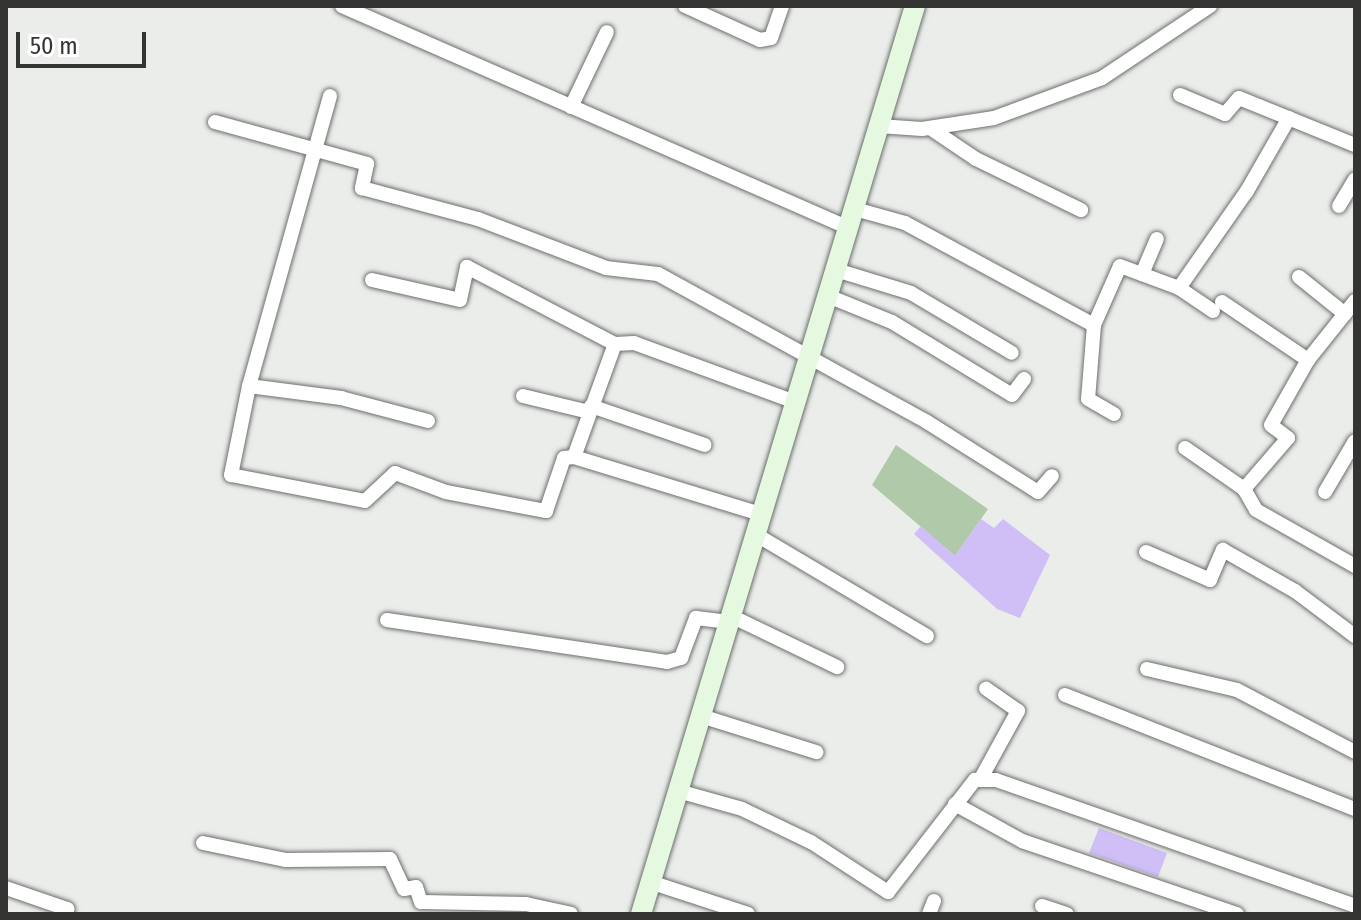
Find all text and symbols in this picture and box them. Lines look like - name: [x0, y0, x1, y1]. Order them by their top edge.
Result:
- scale bar: [20, 16, 150, 66]
- text: 50 m: [30, 32, 78, 60]

